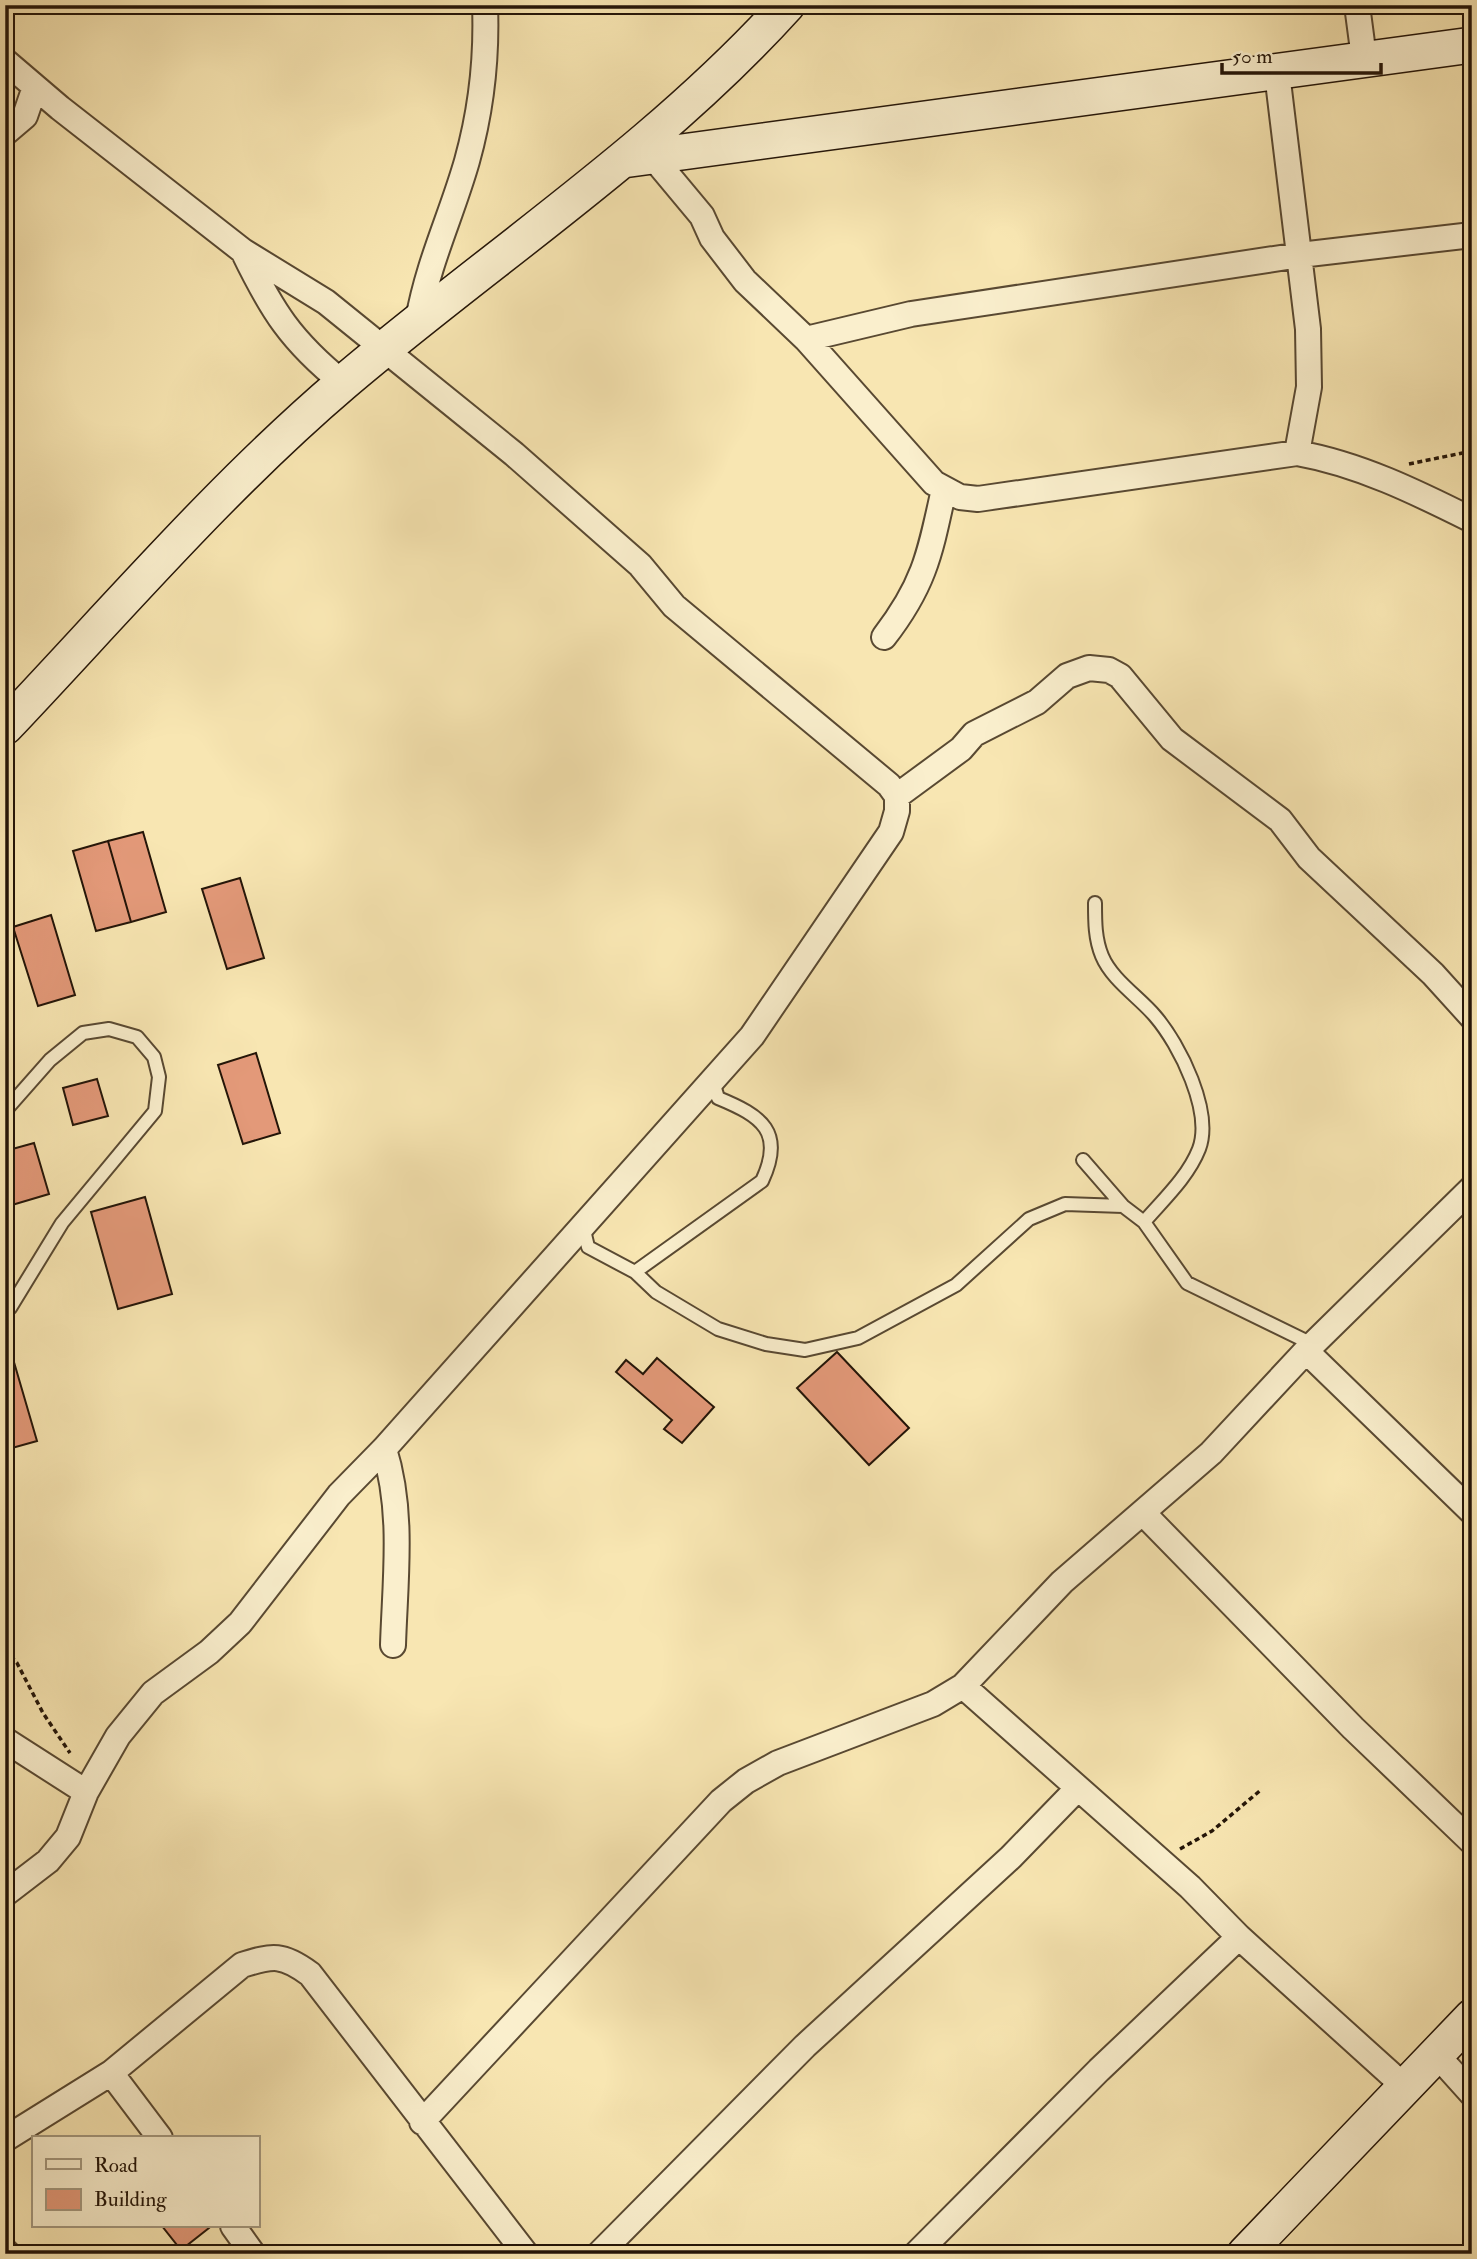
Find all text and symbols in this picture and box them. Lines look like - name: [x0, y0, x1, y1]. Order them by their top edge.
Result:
- scale bar: [1222, 32, 1381, 76]
- text: 50 m: [1232, 43, 1273, 70]
- legend: [32, 2136, 259, 2228]
- text: Road: [94, 2152, 139, 2179]
- text: Building: [94, 2186, 167, 2213]

